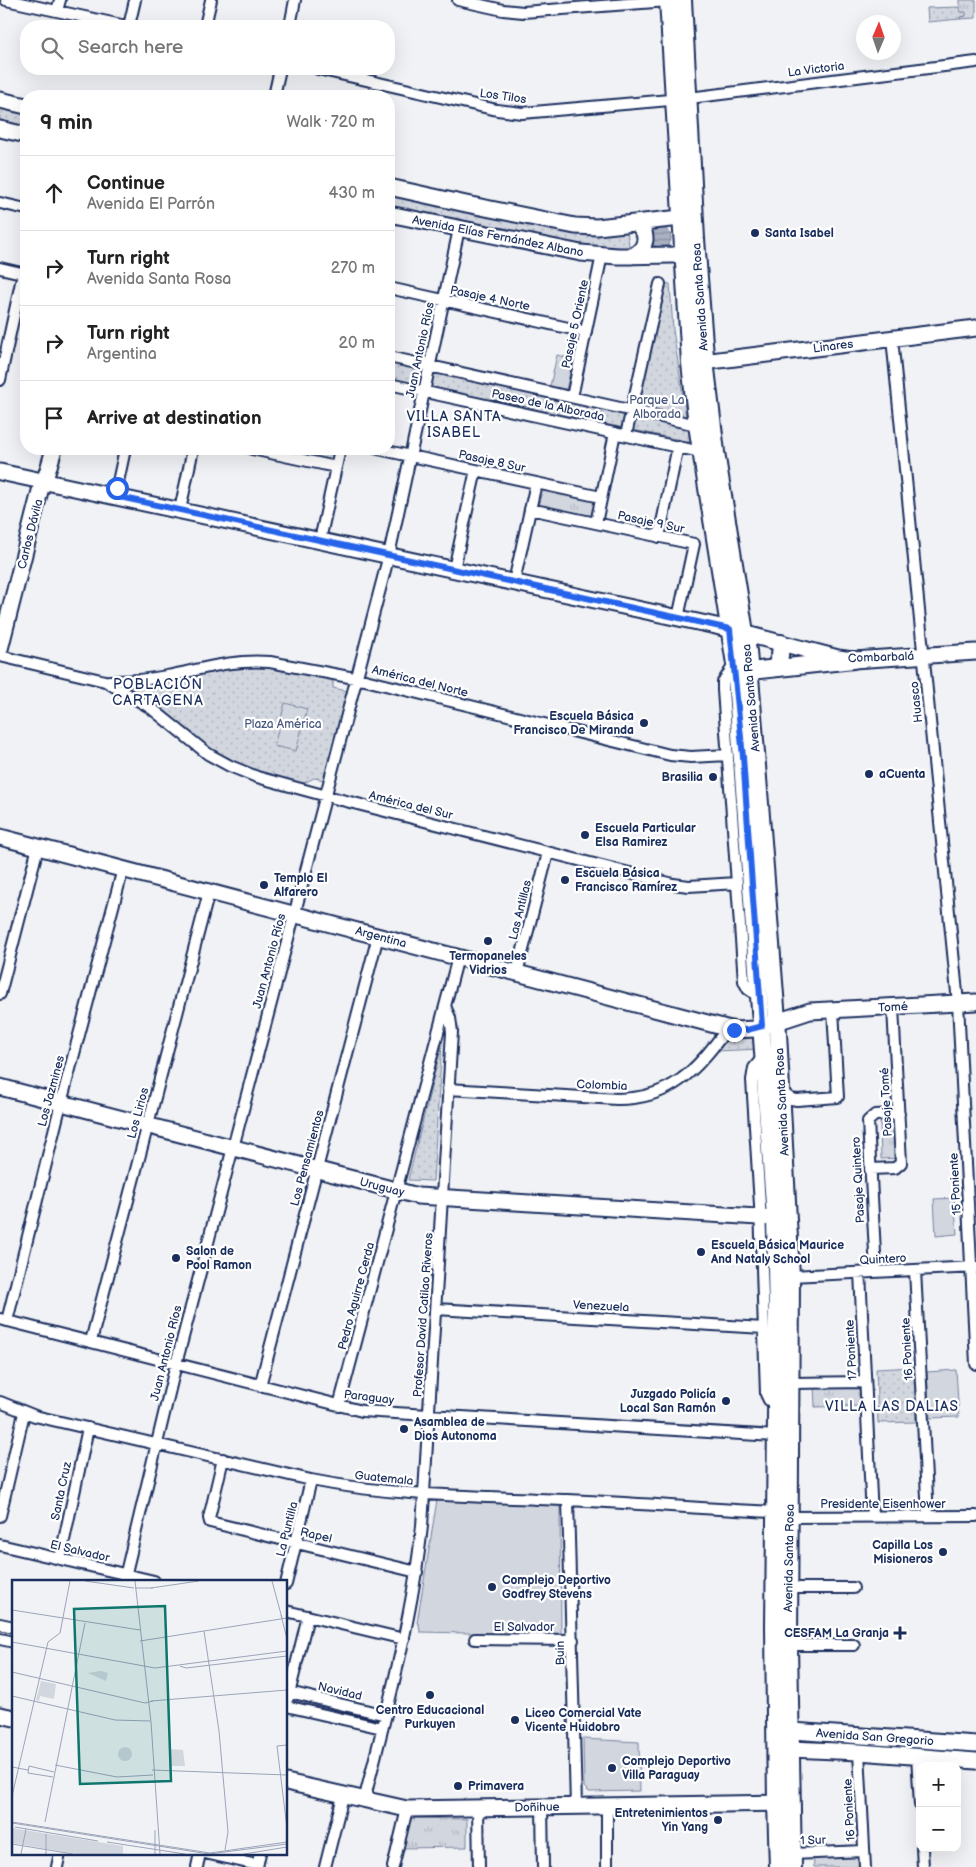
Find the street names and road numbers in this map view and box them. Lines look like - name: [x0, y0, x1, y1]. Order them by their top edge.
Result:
- street label: La Victoria: [787, 59, 845, 80]
- street label: Los Tilos: [479, 86, 527, 107]
- street label: Avenida Elías Fernández Albano: [411, 212, 585, 261]
- street label: Avenida Santa Rosa: [689, 242, 712, 351]
- street label: Pasaje 5 Oriente: [559, 278, 592, 370]
- street label: Pasaje 4 Norte: [449, 283, 531, 314]
- street label: Juan Antonio Ríos: [403, 301, 438, 399]
- street label: Linares: [812, 337, 854, 356]
- street label: Paseo de la Alborada: [490, 386, 606, 425]
- street label: Pasaje 8 Sur: [457, 447, 527, 476]
- street label: Carlos Dávila: [15, 497, 46, 571]
- street label: Pasaje 9 Sur: [616, 508, 686, 537]
- street label: Avenida Santa Rosa: [739, 643, 764, 753]
- street label: Combarbalá: [848, 649, 915, 666]
- street label: América del Norte: [370, 662, 470, 701]
- street label: Huasco: [907, 680, 926, 723]
- street label: América del Sur: [367, 788, 455, 823]
- street label: Las Antillas: [506, 879, 535, 942]
- street label: Juan Antonio Ríos: [250, 912, 289, 1010]
- street label: Argentina: [354, 923, 408, 952]
- street label: Tomé: [878, 999, 908, 1016]
- street label: Avenida Santa Rosa: [772, 1047, 793, 1156]
- street label: Los Jazmines: [35, 1054, 68, 1128]
- street label: Pasaje Tomé: [877, 1067, 896, 1137]
- street label: Colombia: [576, 1077, 628, 1094]
- street label: Los Lirios: [124, 1086, 152, 1140]
- street label: Los Pensamientos: [287, 1108, 328, 1208]
- street label: Pasaje Quintero: [849, 1136, 868, 1224]
- street label: 15 Poniente: [946, 1152, 965, 1216]
- street label: Uruguay: [358, 1175, 406, 1200]
- street label: Profesor David Catilao Riveros: [410, 1232, 437, 1398]
- street label: Pedro Aguirre Cerda: [335, 1240, 378, 1352]
- street label: Quintero: [859, 1251, 907, 1268]
- street label: Venezuela: [572, 1298, 630, 1315]
- street label: Juan Antonio Ríos: [147, 1304, 186, 1402]
- street label: 16 Poniente: [898, 1317, 917, 1381]
- street label: 17 Poniente: [842, 1319, 861, 1381]
- street label: Paraguay: [343, 1387, 396, 1408]
- street label: Santa Cruz: [48, 1460, 75, 1522]
- street label: Guatemala: [354, 1468, 414, 1489]
- street label: Presidente Eisenhower: [820, 1497, 946, 1512]
- street label: La Puntilla: [273, 1500, 302, 1558]
- street label: Avenida Santa Rosa: [781, 1504, 798, 1612]
- street label: Rapel: [299, 1525, 333, 1546]
- street label: El Salvador: [49, 1537, 112, 1566]
- street label: El Salvador: [494, 1620, 555, 1635]
- street label: Buin: [553, 1640, 568, 1665]
- street label: Navidad: [316, 1679, 364, 1704]
- street label: Avenida San Gregorio: [816, 1726, 935, 1749]
- street label: 16 Poniente: [840, 1778, 859, 1842]
- street label: Doñihue: [514, 1800, 560, 1815]
- street label: 1 Sur: [800, 1833, 827, 1848]

